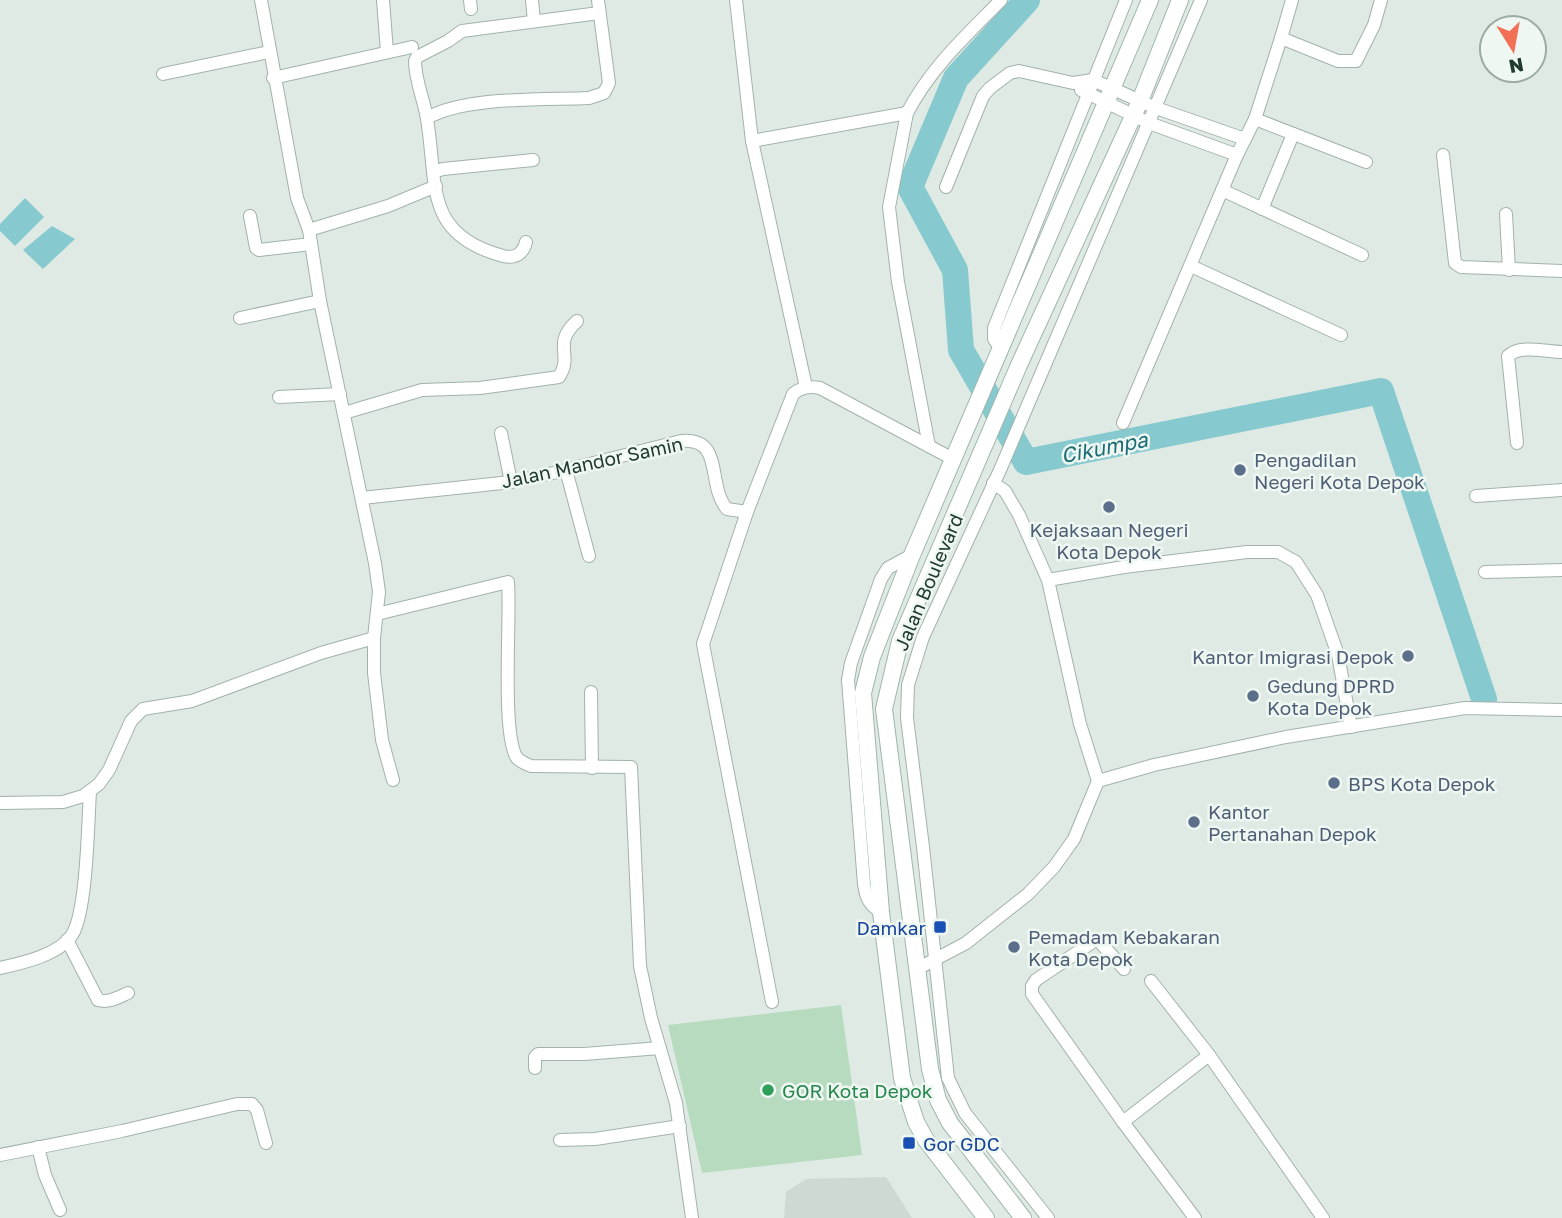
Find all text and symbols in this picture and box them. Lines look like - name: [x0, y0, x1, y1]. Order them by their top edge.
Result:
- north arrow: [1478, 14, 1548, 84]
- text: N: [1507, 54, 1526, 79]
- water label: Cikumpa: [1058, 426, 1151, 468]
- street label: Jalan Mandor Samin: [499, 432, 685, 492]
- place label: Pengadilan Negeri Kota Depok: [1254, 448, 1425, 493]
- marker: Pengadilan Negeri Kota Depok: [1232, 462, 1248, 478]
- marker: Kejaksaan Negeri Kota Depok: [1101, 499, 1117, 515]
- street label: Jalan Boulevard: [889, 510, 967, 654]
- place label: Kejaksaan Negeri Kota Depok: [1030, 518, 1188, 563]
- place label: Kantor Imigrasi Depok: [1192, 645, 1394, 668]
- marker: Kantor Imigrasi Depok: [1400, 648, 1416, 664]
- place label: Gedung DPRD Kota Depok: [1267, 674, 1395, 719]
- marker: Gedung DPRD Kota Depok: [1245, 688, 1261, 704]
- place label: BPS Kota Depok: [1348, 772, 1496, 795]
- marker: BPS Kota Depok: [1326, 775, 1342, 791]
- place label: Kantor Pertanahan Depok: [1208, 800, 1377, 845]
- marker: Kantor Pertanahan Depok: [1186, 814, 1202, 830]
- place label: Damkar: [856, 916, 927, 939]
- marker: Damkar: [932, 919, 948, 935]
- place label: Pemadam Kebakaran Kota Depok: [1028, 925, 1220, 970]
- marker: Pemadam Kebakaran Kota Depok: [1006, 939, 1022, 955]
- place label: GOR Kota Depok: [782, 1079, 933, 1102]
- marker: GOR Kota Depok: [760, 1082, 776, 1098]
- place label: Gor GDC: [923, 1132, 1000, 1155]
- marker: Gor GDC: [901, 1135, 917, 1151]

